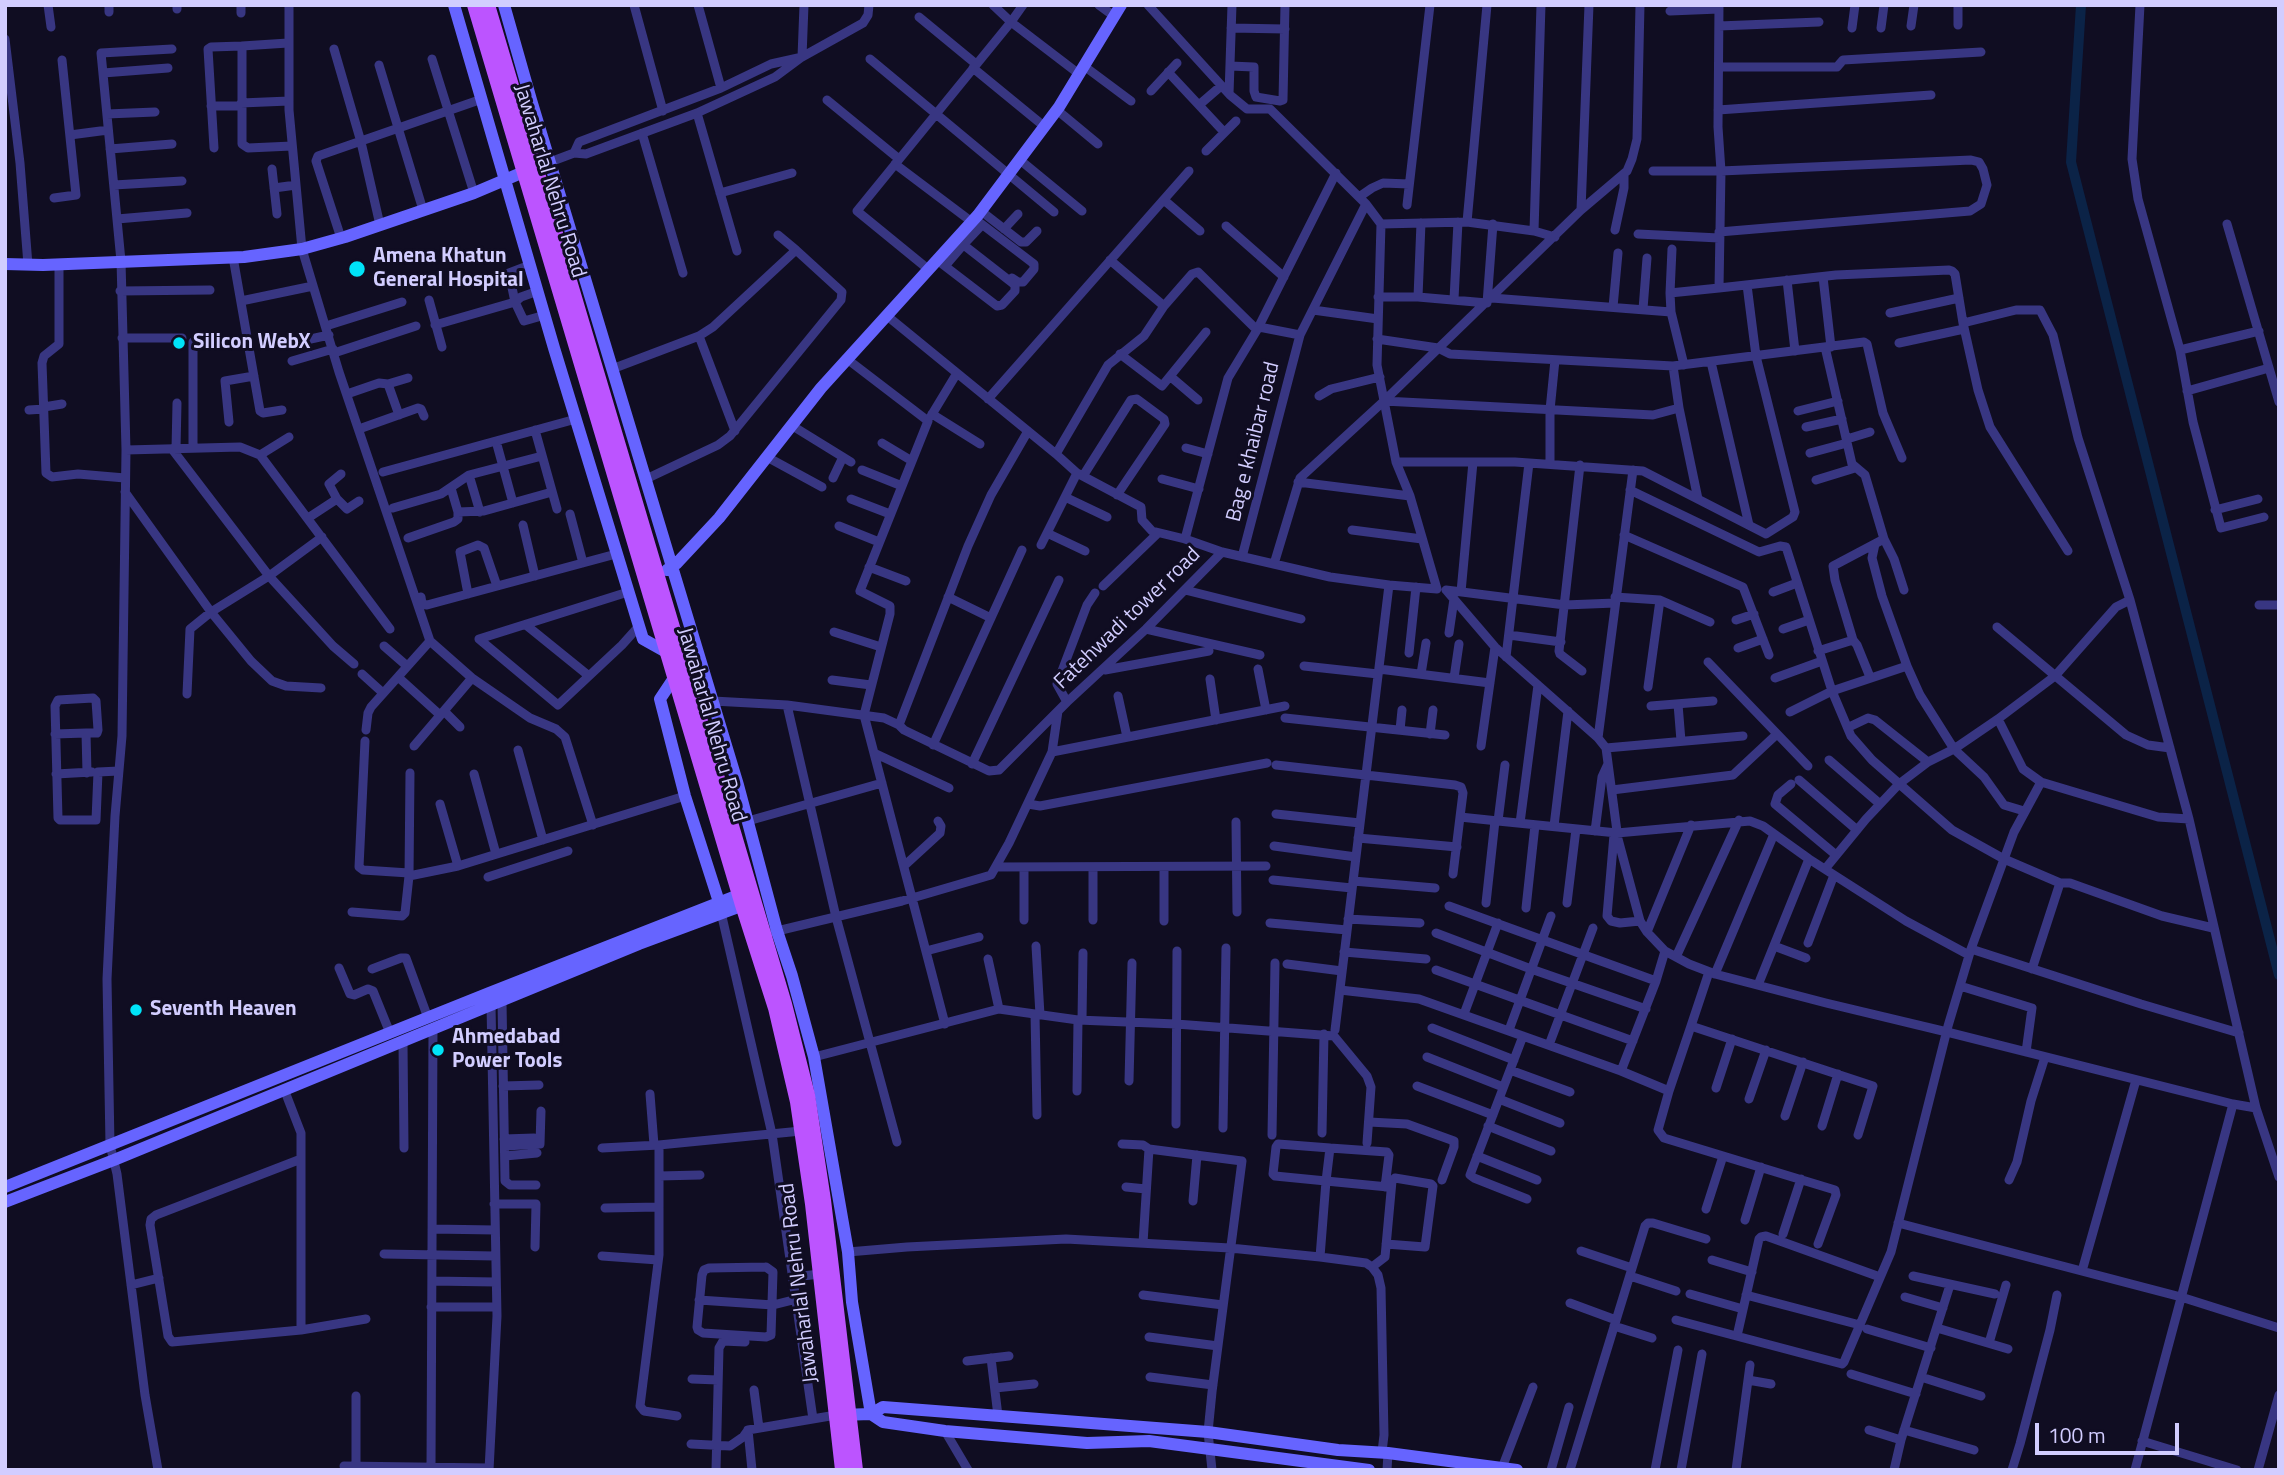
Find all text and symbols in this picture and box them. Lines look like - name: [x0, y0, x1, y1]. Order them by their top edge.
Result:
- street label: Jawaharlal Nehru Road: [508, 81, 590, 281]
- place label: Amena Khatun General Hospital: [373, 244, 524, 294]
- marker: Amena Khatun General Hospital: [347, 259, 367, 279]
- place label: Silicon WebX: [193, 330, 310, 356]
- marker: Silicon WebX: [171, 335, 187, 351]
- street label: Bag e khaibar road: [1222, 359, 1286, 525]
- street label: Fatehwadi tower road: [1050, 543, 1206, 695]
- street label: Jawaharlal Nehru Road: [671, 625, 751, 825]
- place label: Seventh Heaven: [150, 997, 297, 1023]
- marker: Seventh Heaven: [128, 1002, 144, 1018]
- place label: Ahmedabad Power Tools: [452, 1025, 562, 1075]
- marker: Ahmedabad Power Tools: [430, 1042, 446, 1058]
- street label: Jawaharlal Nehru Road: [775, 1182, 825, 1384]
- scale bar: [2039, 1408, 2182, 1452]
- text: 100 m: [2048, 1419, 2105, 1451]

